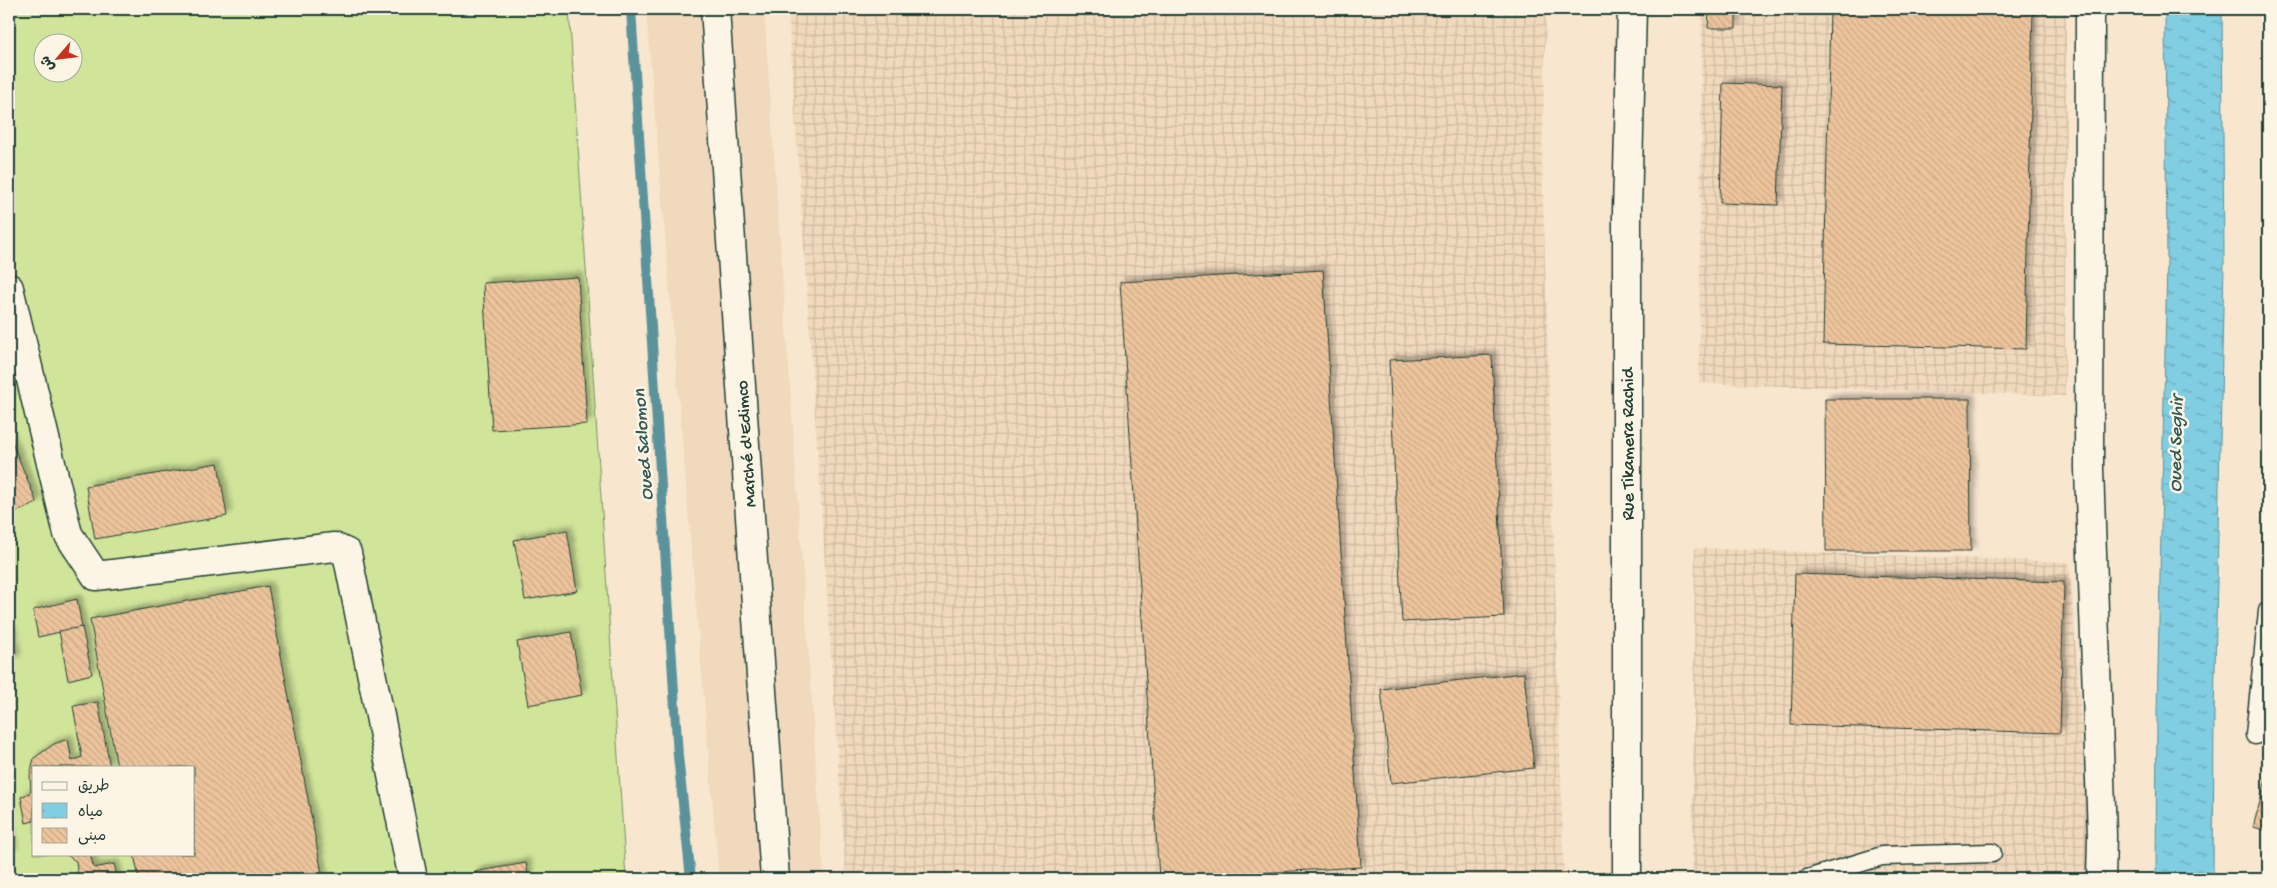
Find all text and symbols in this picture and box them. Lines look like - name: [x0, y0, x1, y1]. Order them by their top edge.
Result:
- north arrow: [32, 32, 82, 82]
- text: ش: [38, 52, 60, 74]
- street label: Rue Tikamera Rachid: [1619, 366, 1640, 520]
- street label: Marché d'Edimco: [733, 380, 762, 508]
- water label: Oued Salomon: [629, 387, 660, 501]
- water label: Oued Seghir: [2165, 391, 2190, 492]
- legend: [32, 766, 195, 856]
- text: طريق: [78, 778, 110, 796]
- text: مياه: [78, 804, 103, 822]
- text: مبنى: [78, 828, 106, 846]

